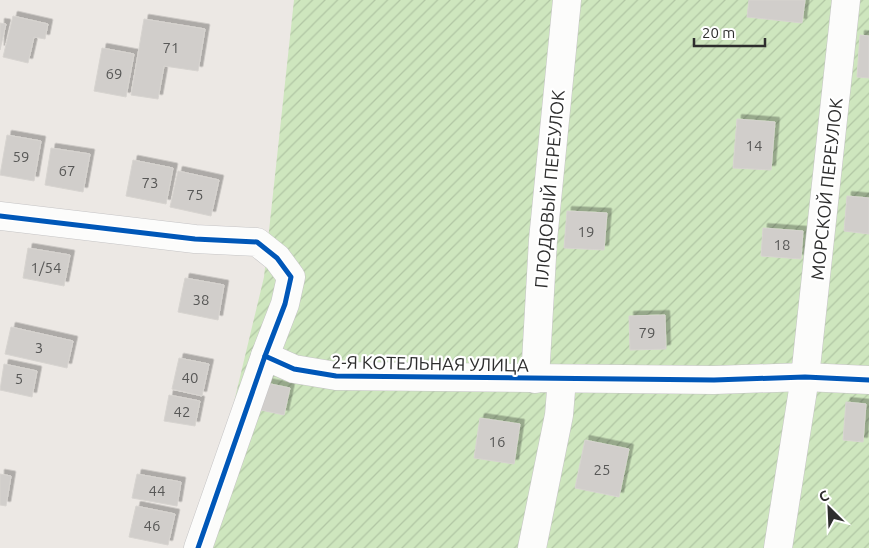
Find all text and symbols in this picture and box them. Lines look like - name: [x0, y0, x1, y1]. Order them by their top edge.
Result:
- scale bar: [694, 15, 765, 47]
- text: 20 m: [702, 24, 735, 41]
- house number: 71: [163, 39, 179, 56]
- house number: 69: [106, 65, 122, 82]
- street label: ПЛОДОВЫЙ ПЕРЕУЛОК: [530, 89, 568, 289]
- street label: МОРСКОЙ ПЕРЕУЛОК: [806, 97, 846, 281]
- house number: 14: [746, 137, 762, 154]
- house number: 59: [13, 148, 29, 165]
- house number: 67: [59, 162, 75, 179]
- house number: 73: [142, 174, 158, 191]
- house number: 75: [187, 186, 203, 203]
- house number: 19: [578, 223, 594, 240]
- house number: 18: [774, 236, 790, 253]
- house number: 1/54: [31, 259, 61, 276]
- house number: 38: [193, 291, 209, 308]
- house number: 79: [639, 324, 655, 341]
- house number: 3: [35, 339, 43, 356]
- street label: 2-Я КОТЕЛЬНАЯ УЛИЦА: [331, 351, 529, 375]
- house number: 40: [182, 369, 198, 386]
- house number: 5: [15, 370, 23, 387]
- house number: 42: [174, 403, 190, 420]
- house number: 16: [489, 433, 505, 450]
- house number: 25: [594, 461, 610, 478]
- house number: 44: [149, 482, 165, 499]
- north arrow: [804, 483, 854, 533]
- text: С: [816, 487, 831, 505]
- house number: 46: [144, 517, 160, 534]

